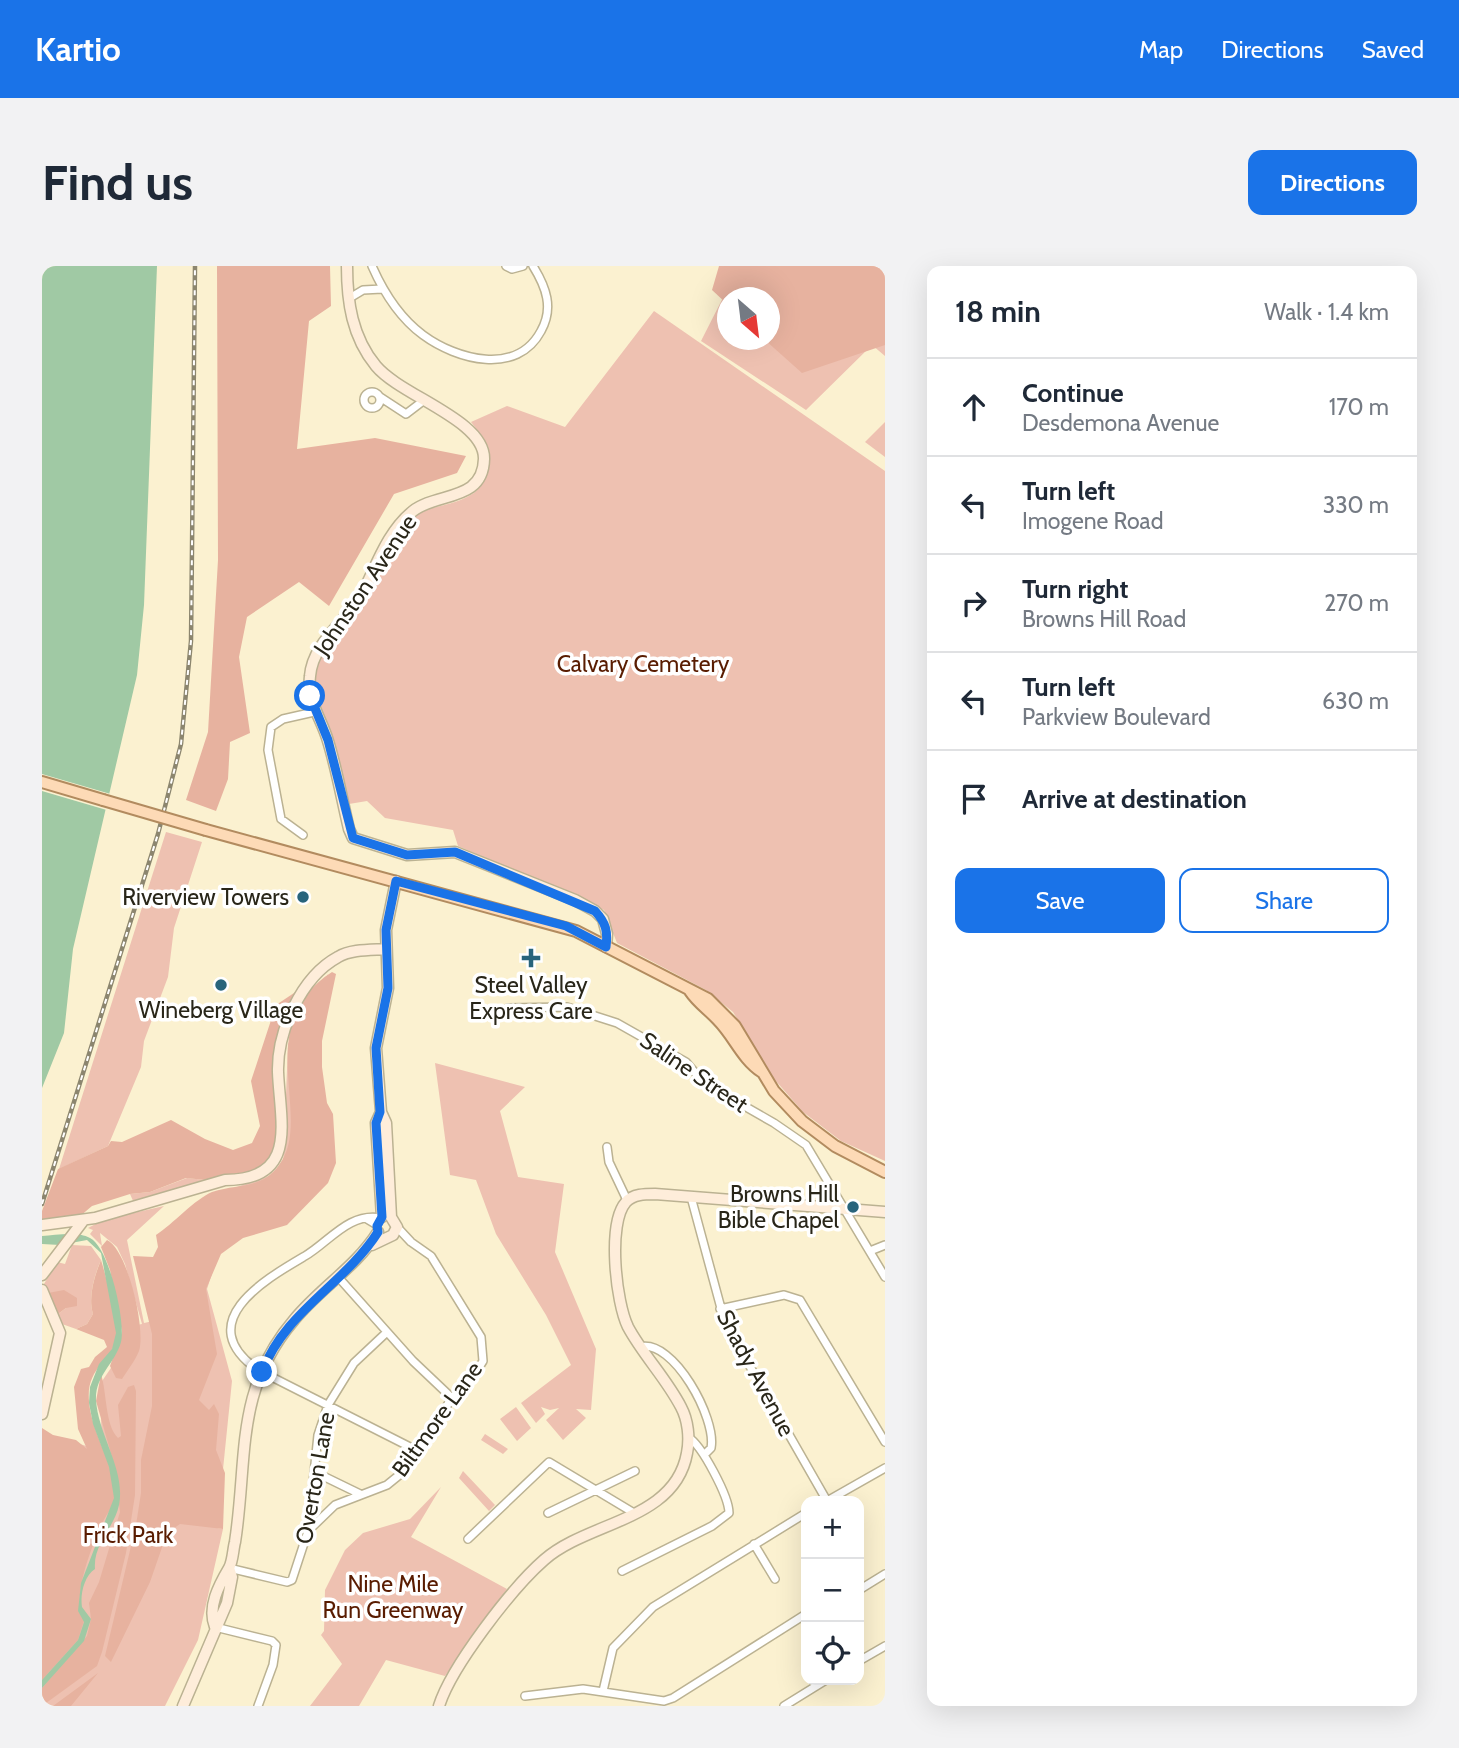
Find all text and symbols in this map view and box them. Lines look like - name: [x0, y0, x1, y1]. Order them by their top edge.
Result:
- text: Kartio: [35, 29, 121, 69]
- text: Map: [1139, 35, 1183, 64]
- text: Directions: [1221, 35, 1324, 64]
- text: Saved: [1362, 35, 1424, 64]
- button: Directions: [1248, 150, 1417, 215]
- text: Find us: [42, 153, 193, 212]
- north arrow: [717, 287, 780, 350]
- text: 18 min: [955, 293, 1041, 330]
- text: Walk · 1.4 km: [1264, 298, 1389, 326]
- text: Continue: [1022, 377, 1124, 409]
- icon: ahead: [955, 388, 993, 426]
- text: 170 m: [1329, 393, 1389, 421]
- text: Desdemona Avenue: [1022, 409, 1219, 437]
- text: Turn left: [1022, 475, 1115, 507]
- icon: left: [955, 486, 993, 524]
- text: 330 m: [1323, 491, 1389, 519]
- text: Imogene Road: [1022, 507, 1163, 535]
- street label: Johnston Avenue: [307, 509, 423, 662]
- text: Turn right: [1022, 573, 1128, 605]
- icon: right: [955, 584, 993, 622]
- text: 270 m: [1324, 589, 1389, 617]
- text: Browns Hill Road: [1022, 605, 1186, 633]
- park label: Calvary Cemetery: [557, 650, 730, 678]
- text: Turn left: [1022, 671, 1115, 703]
- route start: [294, 680, 325, 711]
- icon: left: [955, 682, 993, 720]
- text: 630 m: [1322, 687, 1389, 715]
- text: Parkview Boulevard: [1022, 703, 1211, 731]
- icon: arrive: [955, 780, 993, 818]
- text: Arrive at destination: [1022, 783, 1247, 815]
- button: Save: [955, 868, 1165, 933]
- button: Share: [1179, 868, 1389, 933]
- place label: Riverview Towers: [122, 883, 289, 911]
- marker: Riverview Towers: [295, 889, 311, 905]
- marker: Steel Valley Express Care: [521, 948, 541, 968]
- place label: Steel Valley Express Care: [469, 971, 593, 1025]
- marker: Wineberg Village: [213, 977, 229, 993]
- place label: Wineberg Village: [139, 996, 303, 1024]
- street label: Saline Street: [635, 1026, 753, 1118]
- place label: Browns Hill Bible Chapel: [718, 1180, 840, 1234]
- marker: Browns Hill Bible Chapel: [845, 1199, 861, 1215]
- street label: Shady Avenue: [711, 1305, 801, 1441]
- route end: [246, 1356, 277, 1387]
- street label: Biltmore Lane: [386, 1356, 488, 1482]
- street label: Overton Lane: [290, 1410, 340, 1546]
- map controls: [801, 1496, 864, 1685]
- button: +: [801, 1496, 864, 1559]
- park label: Frick Park: [83, 1521, 174, 1549]
- button: −: [801, 1559, 864, 1622]
- park label: Nine Mile Run Greenway: [323, 1570, 464, 1624]
- button: locate: [801, 1622, 864, 1685]

